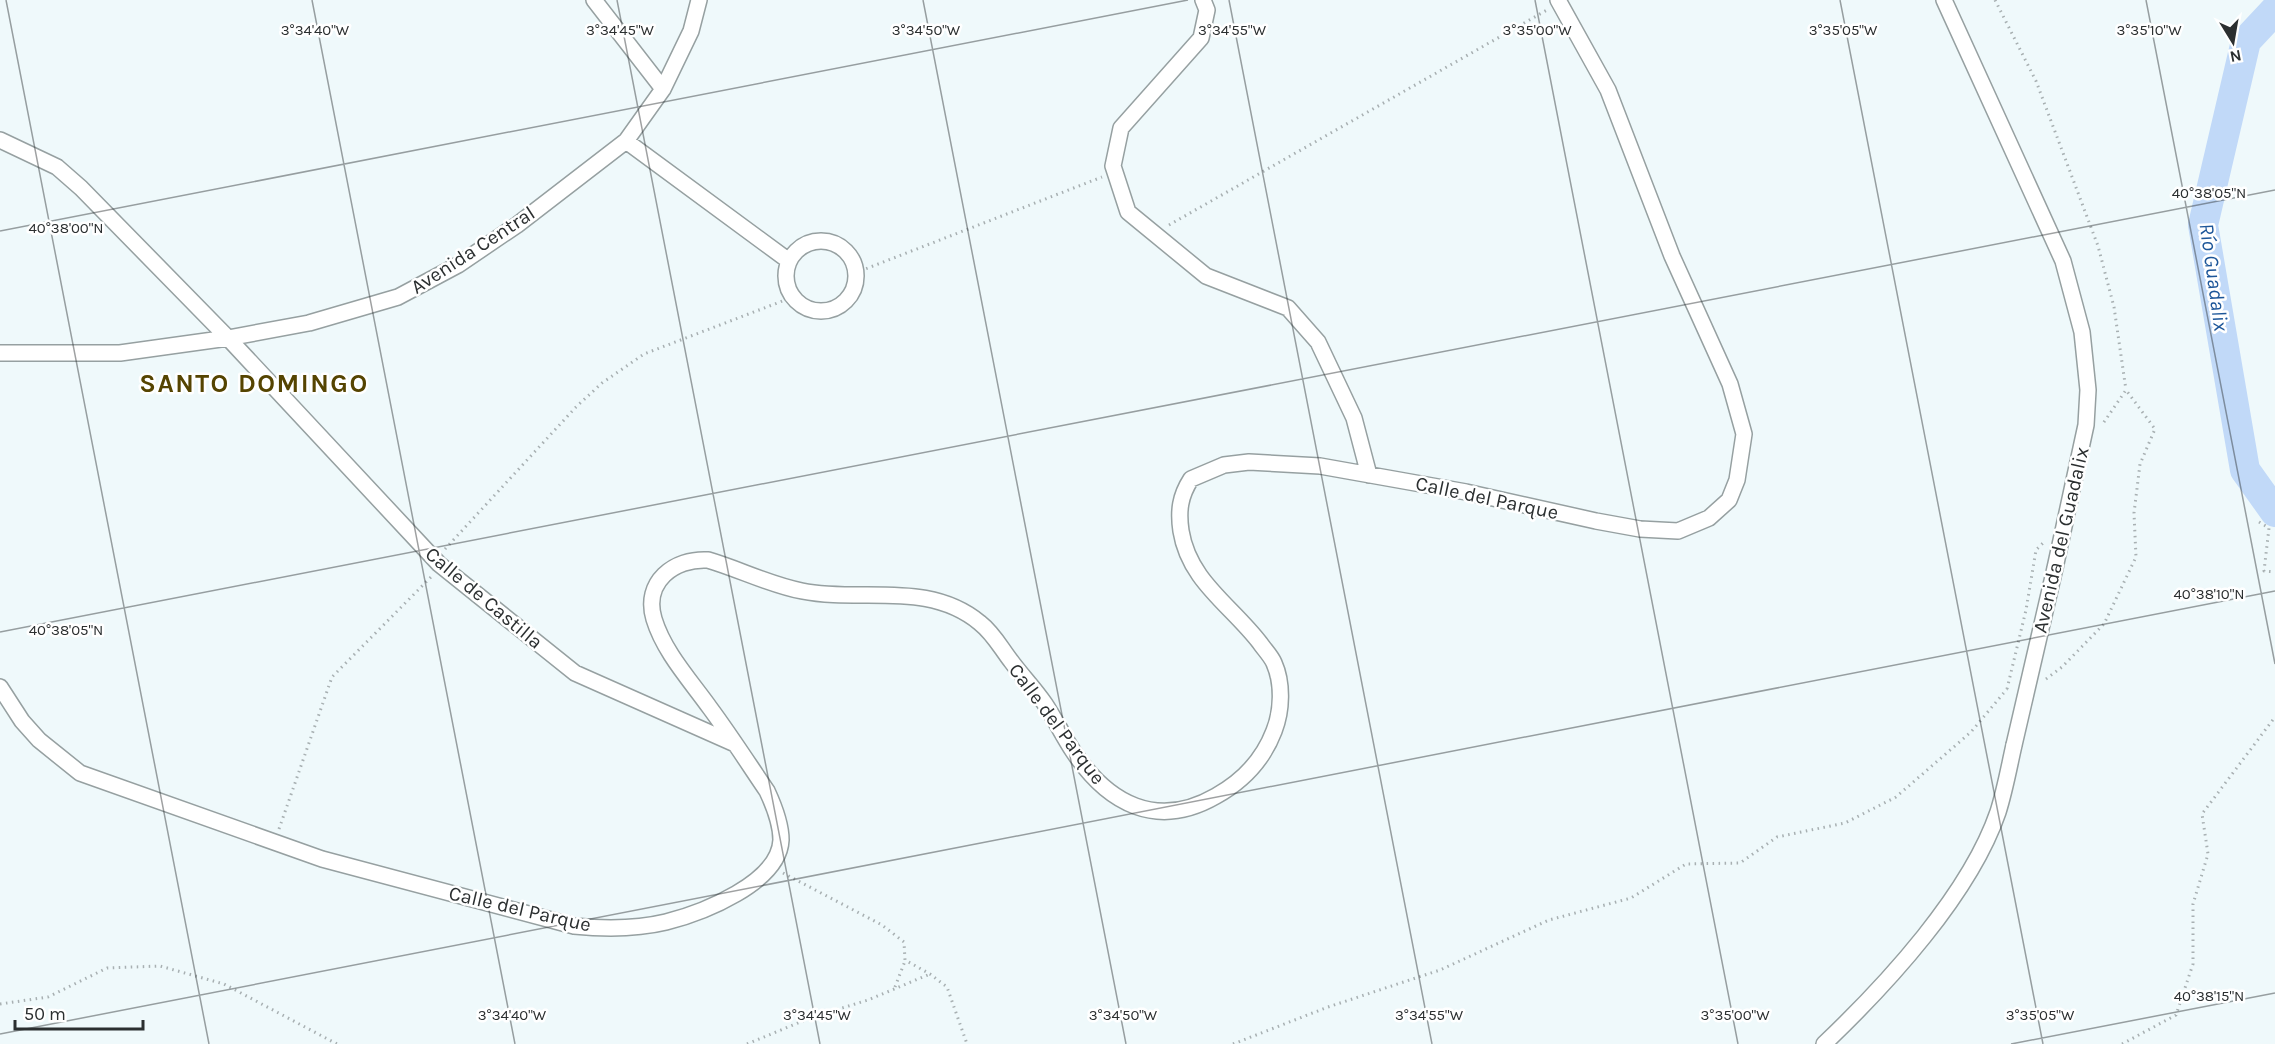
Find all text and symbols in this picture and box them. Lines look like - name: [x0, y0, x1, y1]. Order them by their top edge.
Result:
- north arrow: [2203, 12, 2263, 72]
- text: 3°34'40"W: [281, 21, 350, 39]
- text: 3°34'45"W: [586, 21, 655, 39]
- text: 3°34'50"W: [892, 21, 961, 39]
- text: 3°34'55"W: [1198, 21, 1267, 39]
- text: 3°35'00"W: [1502, 21, 1572, 39]
- text: 3°35'05"W: [1809, 21, 1878, 39]
- text: 3°35'10"W: [2116, 21, 2182, 39]
- text: N: [2228, 46, 2243, 67]
- text: 40°38'05"N: [2172, 184, 2246, 202]
- street label: Avenida Central: [407, 201, 539, 299]
- text: 40°38'00"N: [28, 219, 104, 237]
- water label: Río Guadalix: [2195, 222, 2234, 334]
- district label: SANTO DOMINGO: [139, 368, 369, 399]
- street label: Avenida del Guadalix: [2028, 445, 2094, 635]
- street label: Calle del Parque: [1414, 472, 1560, 524]
- street label: Calle de Castilla: [421, 542, 547, 654]
- text: 40°38'10"N: [2173, 585, 2245, 603]
- text: 40°38'05"N: [29, 621, 103, 639]
- street label: Calle del Parque: [1004, 659, 1110, 789]
- street label: Calle del Parque: [447, 881, 593, 937]
- text: 40°38'15"N: [2174, 987, 2244, 1005]
- scale bar: [15, 993, 142, 1031]
- text: 50 m: [24, 1003, 66, 1025]
- text: 3°34'40"W: [478, 1006, 547, 1024]
- text: 3°34'45"W: [783, 1006, 852, 1024]
- text: 3°34'50"W: [1089, 1006, 1158, 1024]
- text: 3°34'55"W: [1395, 1006, 1464, 1024]
- text: 3°35'00"W: [1700, 1006, 1770, 1024]
- text: 3°35'05"W: [2006, 1006, 2075, 1024]

